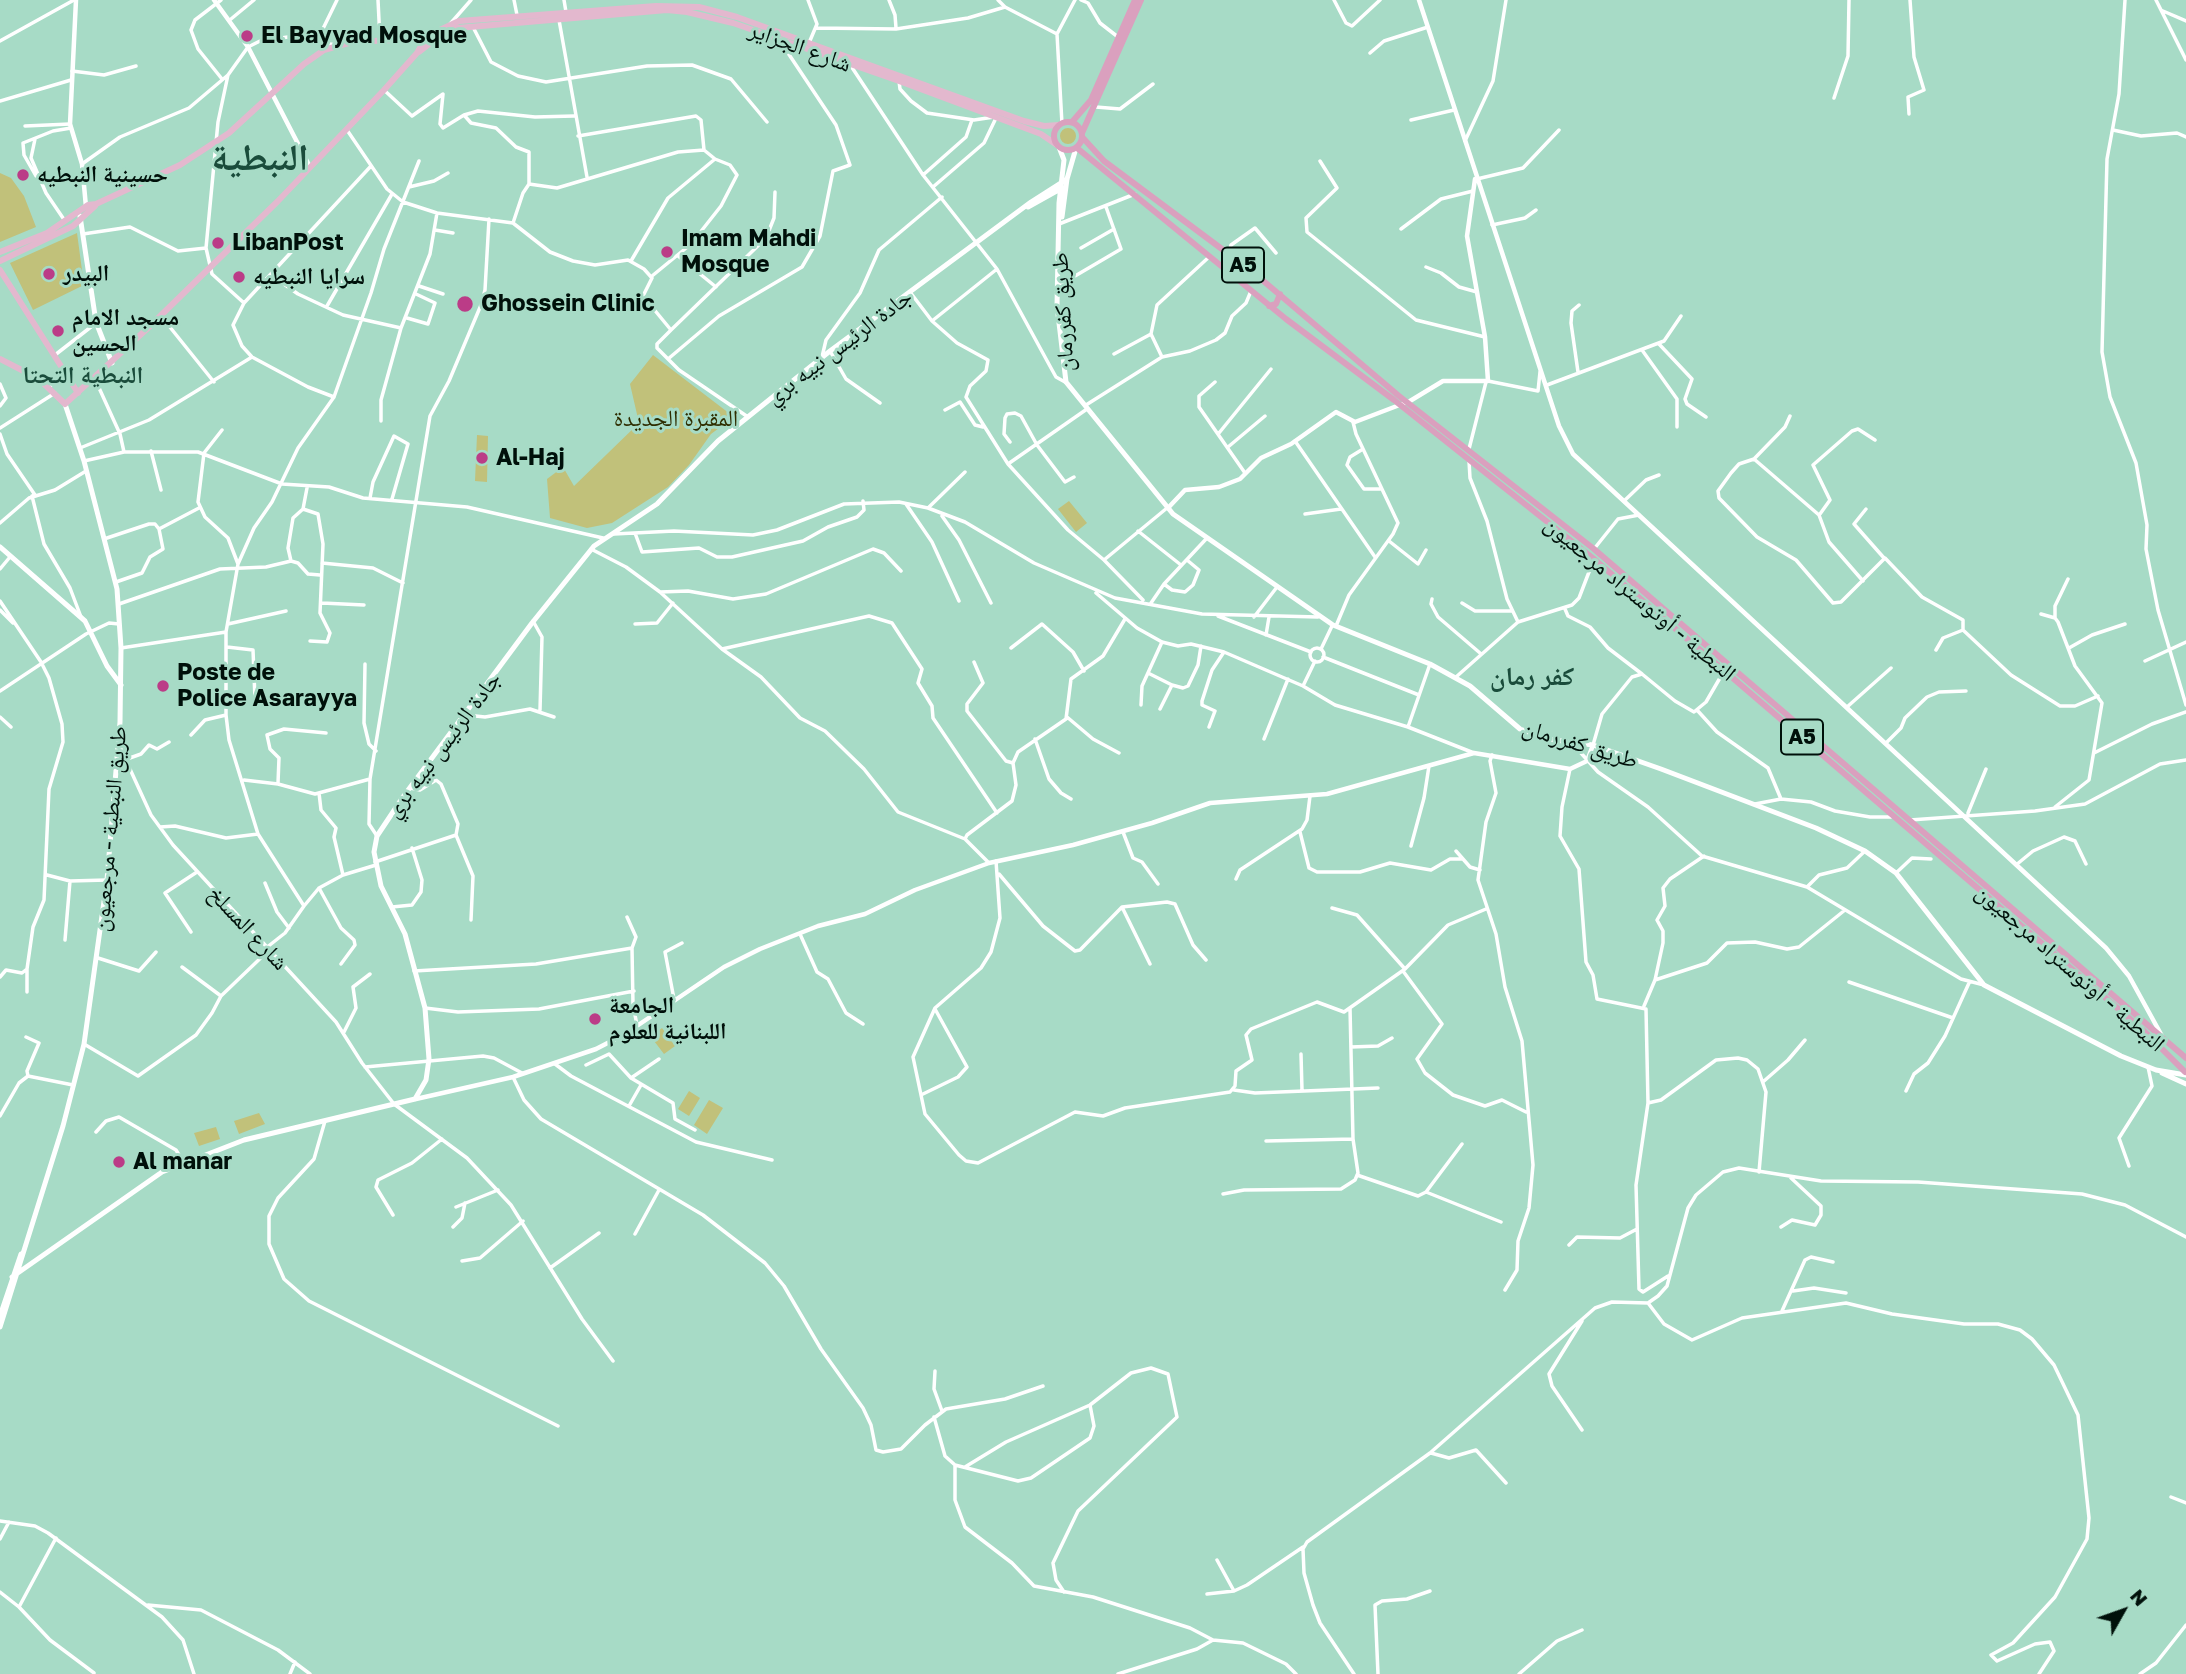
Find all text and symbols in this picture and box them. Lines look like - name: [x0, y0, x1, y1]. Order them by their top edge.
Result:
- street label: شارع الجزاير: [745, 16, 855, 78]
- place label: El Bayyad Mosque: [261, 22, 467, 50]
- marker: El Bayyad Mosque: [239, 28, 255, 44]
- district label: النبطية: [212, 136, 308, 180]
- place label: حسينية النبطيه: [37, 161, 168, 189]
- marker: حسينية النبطيه: [15, 167, 31, 183]
- place label: Imam Mahdi Mosque: [681, 225, 816, 279]
- place label: LibanPost: [232, 229, 344, 257]
- marker: LibanPost: [210, 235, 226, 251]
- marker: Imam Mahdi Mosque: [659, 244, 675, 260]
- road number: A5: [1222, 247, 1264, 282]
- street label: طريق كفررمان: [1046, 252, 1080, 372]
- place label: البيدر: [63, 260, 109, 288]
- place label: سرايا النبطيه: [253, 263, 365, 291]
- marker: البيدر: [41, 266, 57, 282]
- marker: سرايا النبطيه: [231, 269, 247, 285]
- street label: جادة الرئيس نبيه بري: [760, 283, 918, 411]
- place label: Ghossein Clinic: [481, 290, 655, 318]
- marker: Ghossein Clinic: [455, 294, 475, 314]
- place label: مسجد الامام الحسين: [72, 304, 179, 358]
- marker: مسجد الامام الحسين: [50, 323, 66, 339]
- district label: النبطية التحتا: [23, 361, 143, 389]
- park label: المقبرة الجديدة: [614, 405, 738, 433]
- place label: Al-Haj: [496, 444, 565, 472]
- marker: Al-Haj: [474, 450, 490, 466]
- street label: النبطية - أوتوستراد مرجعيون: [1538, 511, 1742, 687]
- place label: Poste de Police Asarayya: [177, 659, 357, 713]
- district label: كفر رمان: [1490, 661, 1574, 693]
- street label: جادة الرئيس نبيه بري: [379, 666, 507, 824]
- marker: Poste de Police Asarayya: [155, 678, 171, 694]
- street label: طريق كفررمان: [1519, 713, 1641, 775]
- road number: A5: [1781, 720, 1823, 754]
- street label: طريق النبطية - مرجعيون: [87, 725, 133, 933]
- street label: النبطية - أوتوستراد مرجعيون: [1970, 878, 2170, 1058]
- street label: شارع المسلخ: [202, 880, 294, 976]
- place label: الجامعة اللبنانية للعلوم: [609, 992, 727, 1046]
- marker: الجامعة اللبنانية للعلوم: [587, 1011, 603, 1027]
- place label: Al manar: [133, 1148, 232, 1176]
- marker: Al manar: [111, 1154, 127, 1170]
- north arrow: [2088, 1576, 2158, 1646]
- text: N: [2126, 1584, 2153, 1610]

